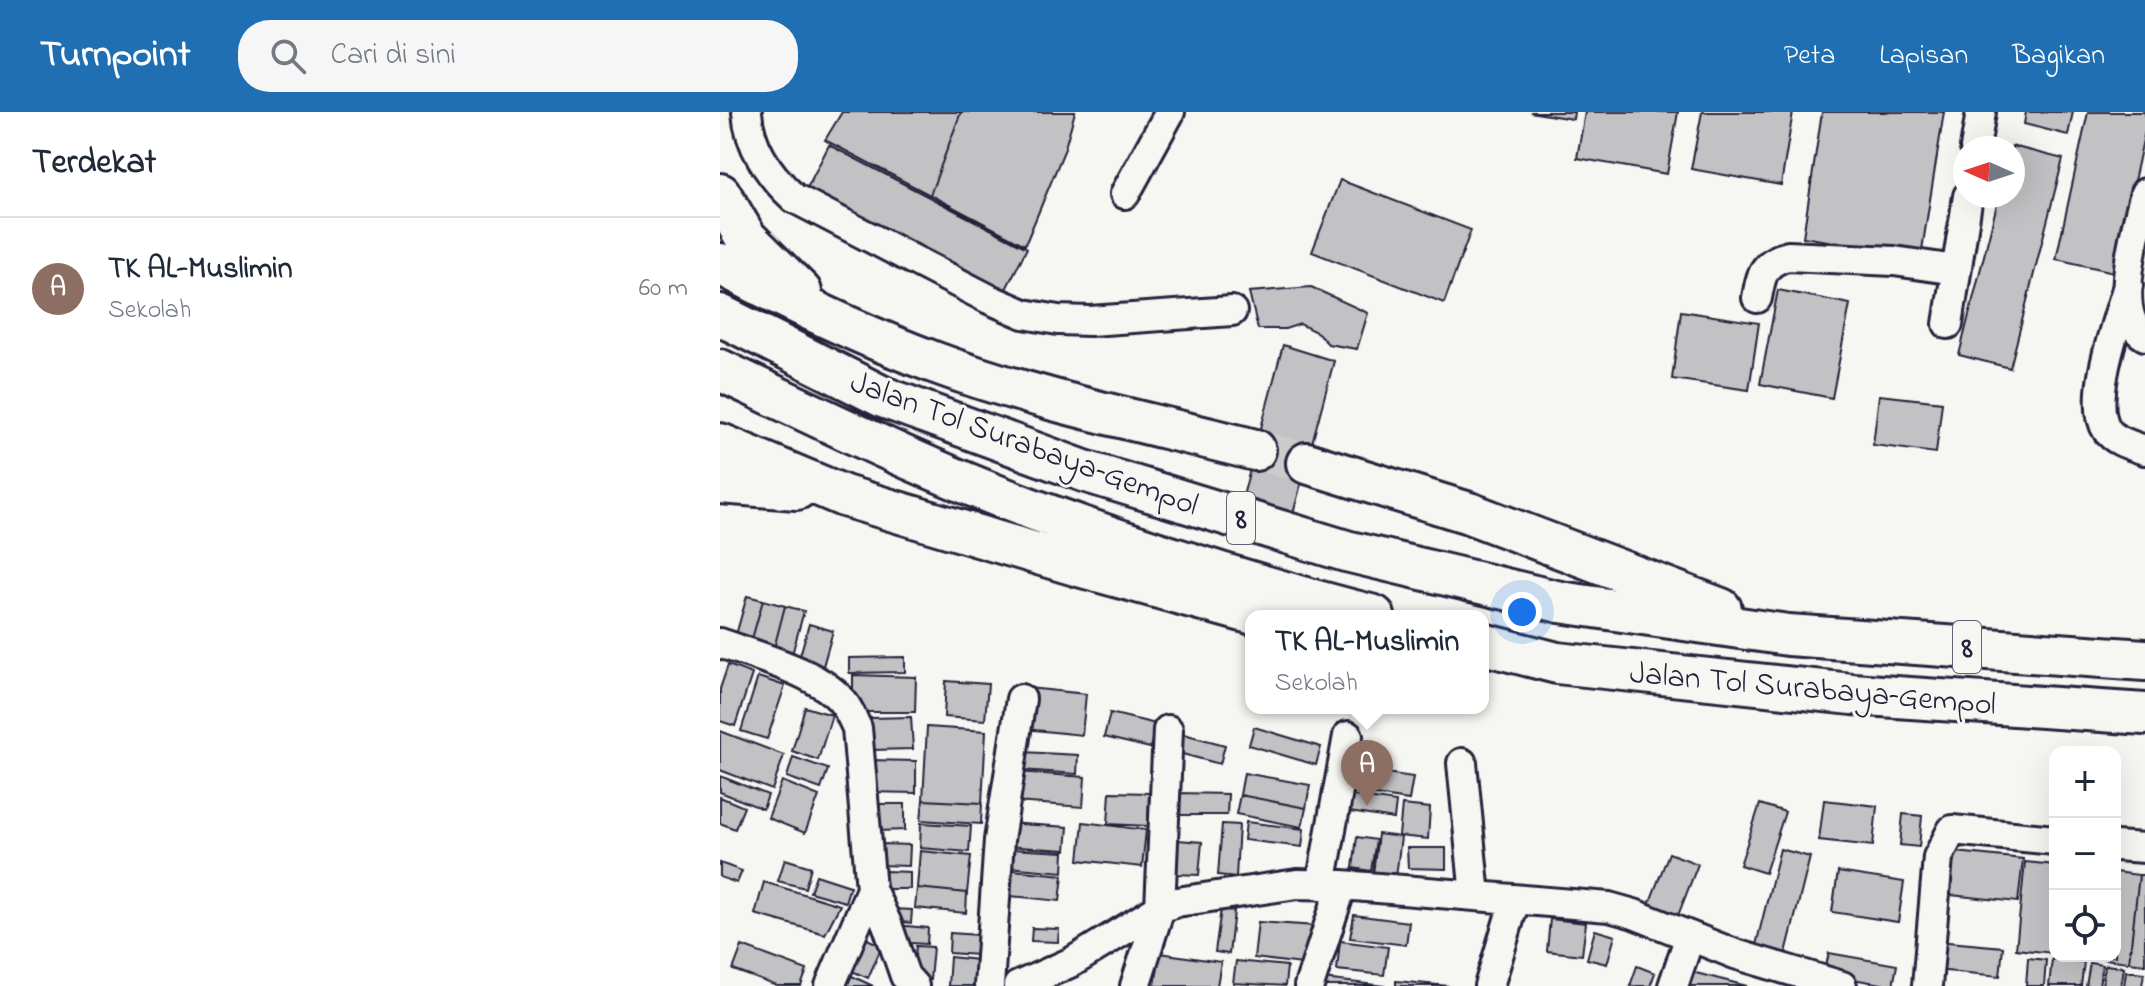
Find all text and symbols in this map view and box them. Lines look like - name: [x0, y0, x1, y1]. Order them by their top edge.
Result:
- search box: [238, 20, 798, 92]
- text: Turnpoint: [40, 28, 190, 84]
- icon: search: [266, 34, 310, 78]
- text: Cari di sini: [330, 34, 456, 78]
- text: Peta: [1784, 36, 1835, 77]
- text: Lapisan: [1879, 36, 1968, 77]
- text: Bagikan: [2012, 36, 2105, 77]
- north arrow: [1953, 136, 2025, 208]
- text: Terdekat: [32, 139, 156, 189]
- text: TK AL-Muslimin: [108, 248, 293, 292]
- text: A: [50, 270, 66, 308]
- text: 60 m: [639, 270, 688, 308]
- text: Sekolah: [108, 292, 191, 330]
- street label: Jalan Tol Surabaya–Gempol: [843, 360, 1205, 530]
- road number: 8: [1227, 492, 1255, 544]
- your location: [1502, 592, 1542, 632]
- popup: [1245, 610, 1489, 714]
- text: TK AL-Muslimin: [1275, 621, 1459, 665]
- road number: 8: [1953, 621, 1981, 673]
- street label: Jalan Tol Surabaya–Gempol: [1628, 651, 1998, 730]
- text: Sekolah: [1275, 665, 1358, 703]
- pin: A: [1341, 740, 1393, 806]
- map controls: [2049, 746, 2121, 962]
- button: +: [2049, 746, 2121, 818]
- button: −: [2049, 818, 2121, 890]
- button: locate: [2049, 890, 2121, 962]

